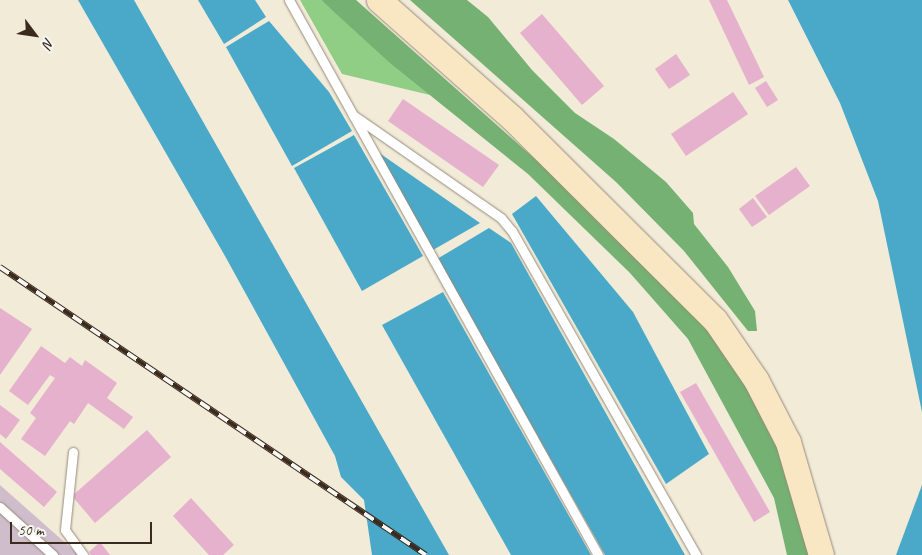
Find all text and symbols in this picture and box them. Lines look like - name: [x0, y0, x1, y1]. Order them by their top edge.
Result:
- north arrow: [10, 10, 60, 60]
- text: N: [39, 35, 58, 51]
- scale bar: [12, 512, 155, 544]
- text: 50 m: [18, 521, 44, 540]

